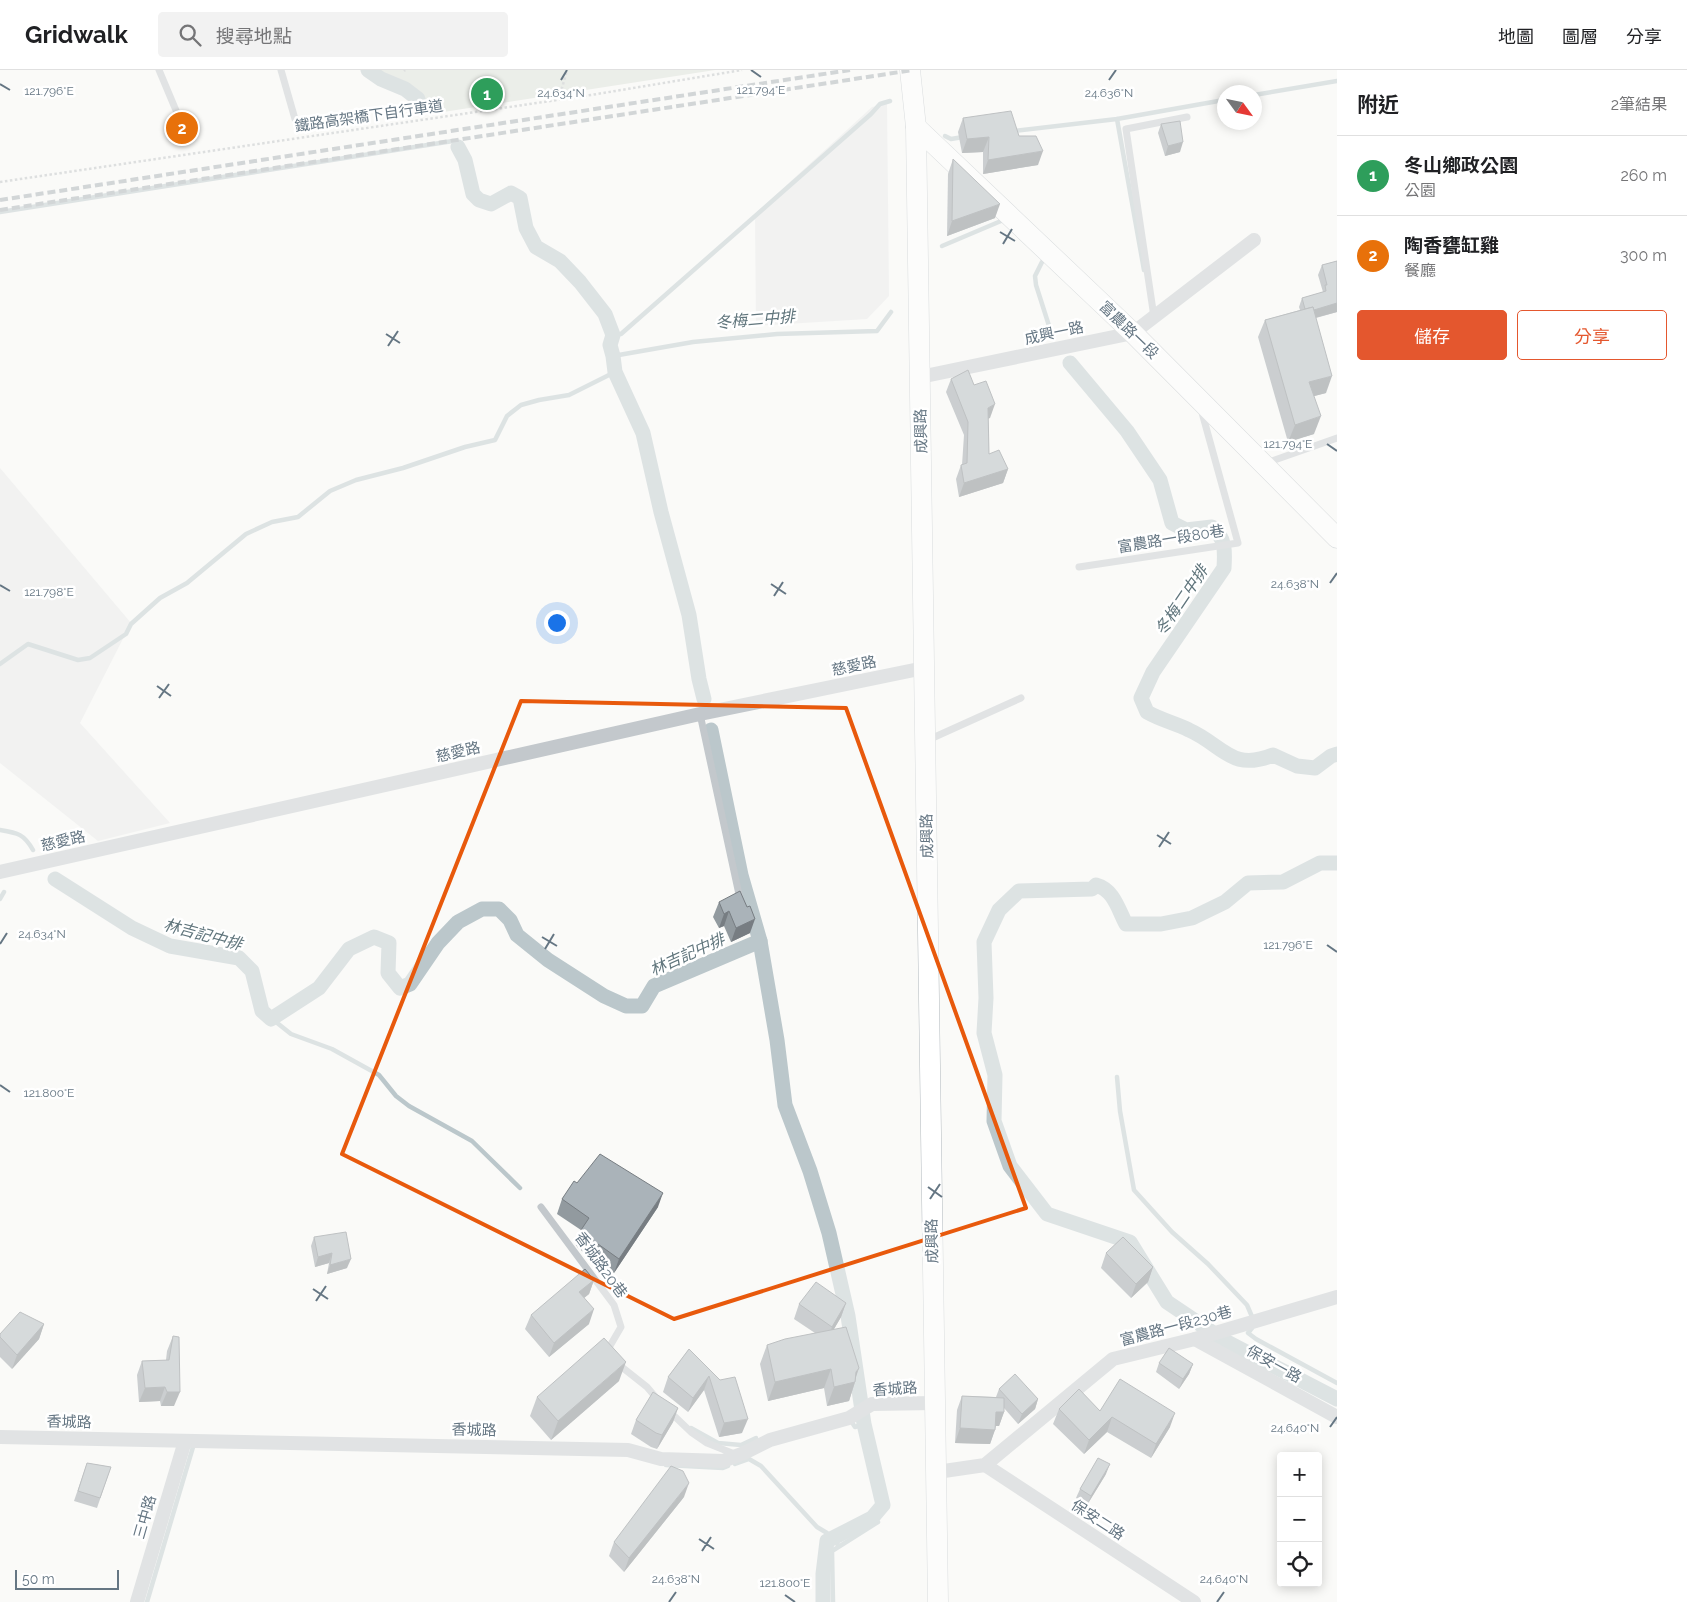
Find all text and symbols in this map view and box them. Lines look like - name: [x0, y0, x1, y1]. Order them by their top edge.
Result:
- search box: [158, 12, 508, 57]
- text: Gridwalk: [25, 20, 128, 49]
- icon: search: [176, 21, 204, 49]
- text: 搜尋地點: [216, 25, 292, 47]
- text: 地圖: [1498, 26, 1534, 47]
- text: 圖層: [1562, 26, 1598, 47]
- text: 分享: [1626, 26, 1662, 47]
- pin: 1: [471, 75, 503, 113]
- text: 121.794°E: [737, 83, 785, 97]
- text: 121.796°E: [24, 84, 74, 98]
- north arrow: [1217, 85, 1262, 130]
- text: 24.634°N: [537, 86, 585, 100]
- text: 24.636°N: [1085, 86, 1133, 100]
- text: 附近: [1357, 92, 1399, 117]
- text: 2筆結果: [1611, 95, 1667, 114]
- street label: 鐵路高架橋下自行車道: [293, 97, 445, 135]
- pin: 2: [166, 109, 198, 147]
- text: 冬山鄉政公園: [1404, 154, 1518, 176]
- text: 1: [1369, 166, 1377, 185]
- text: 260 m: [1620, 166, 1667, 185]
- text: 公園: [1404, 181, 1436, 200]
- text: 陶香甕缸雞: [1404, 234, 1499, 256]
- text: 2: [1368, 246, 1378, 265]
- text: 300 m: [1620, 246, 1667, 265]
- text: 餐廳: [1404, 261, 1436, 280]
- street label: 富農路一段: [1096, 297, 1162, 363]
- water label: 冬梅二中排: [714, 306, 798, 332]
- button: 儲存: [1357, 310, 1507, 360]
- button: 分享: [1517, 310, 1667, 360]
- street label: 成興一路: [1023, 318, 1085, 348]
- street label: 成興路: [912, 408, 930, 454]
- text: 121.794°E: [1264, 437, 1312, 451]
- street label: 富農路一段80巷: [1116, 522, 1226, 556]
- water label: 冬梅二中排: [1151, 560, 1213, 639]
- text: 24.638°N: [1271, 577, 1319, 591]
- text: 121.798°E: [24, 585, 74, 599]
- your location: [544, 610, 570, 636]
- street label: 慈愛路: [830, 653, 878, 679]
- street label: 慈愛路: [434, 738, 482, 766]
- street label: 成興路: [918, 813, 936, 859]
- street label: 慈愛路: [39, 827, 87, 855]
- water label: 林吉記中排: [162, 915, 246, 955]
- text: 24.634°N: [18, 927, 66, 941]
- water label: 林吉記中排: [647, 929, 729, 979]
- text: 121.796°E: [1263, 938, 1313, 952]
- text: 121.800°E: [24, 1086, 74, 1100]
- street label: 成興路: [923, 1218, 941, 1264]
- street label: 香城路20巷: [571, 1229, 631, 1301]
- street label: 富農路一段230巷: [1118, 1302, 1234, 1350]
- street label: 保安一路: [1243, 1342, 1305, 1386]
- street label: 香城路: [872, 1378, 918, 1400]
- street label: 香城路: [46, 1413, 92, 1431]
- street label: 香城路: [451, 1421, 497, 1439]
- text: 24.640°N: [1271, 1421, 1319, 1435]
- map controls: [1277, 1452, 1322, 1587]
- button: +: [1277, 1452, 1322, 1497]
- street label: 三中路: [130, 1493, 160, 1541]
- street label: 保安二路: [1068, 1496, 1128, 1544]
- button: −: [1277, 1497, 1322, 1542]
- button: locate: [1277, 1542, 1322, 1587]
- scale bar: [15, 1567, 119, 1590]
- text: 50 m: [22, 1571, 55, 1587]
- text: 24.638°N: [652, 1572, 700, 1586]
- text: 24.640°N: [1200, 1572, 1248, 1586]
- text: 121.800°E: [760, 1576, 810, 1590]

